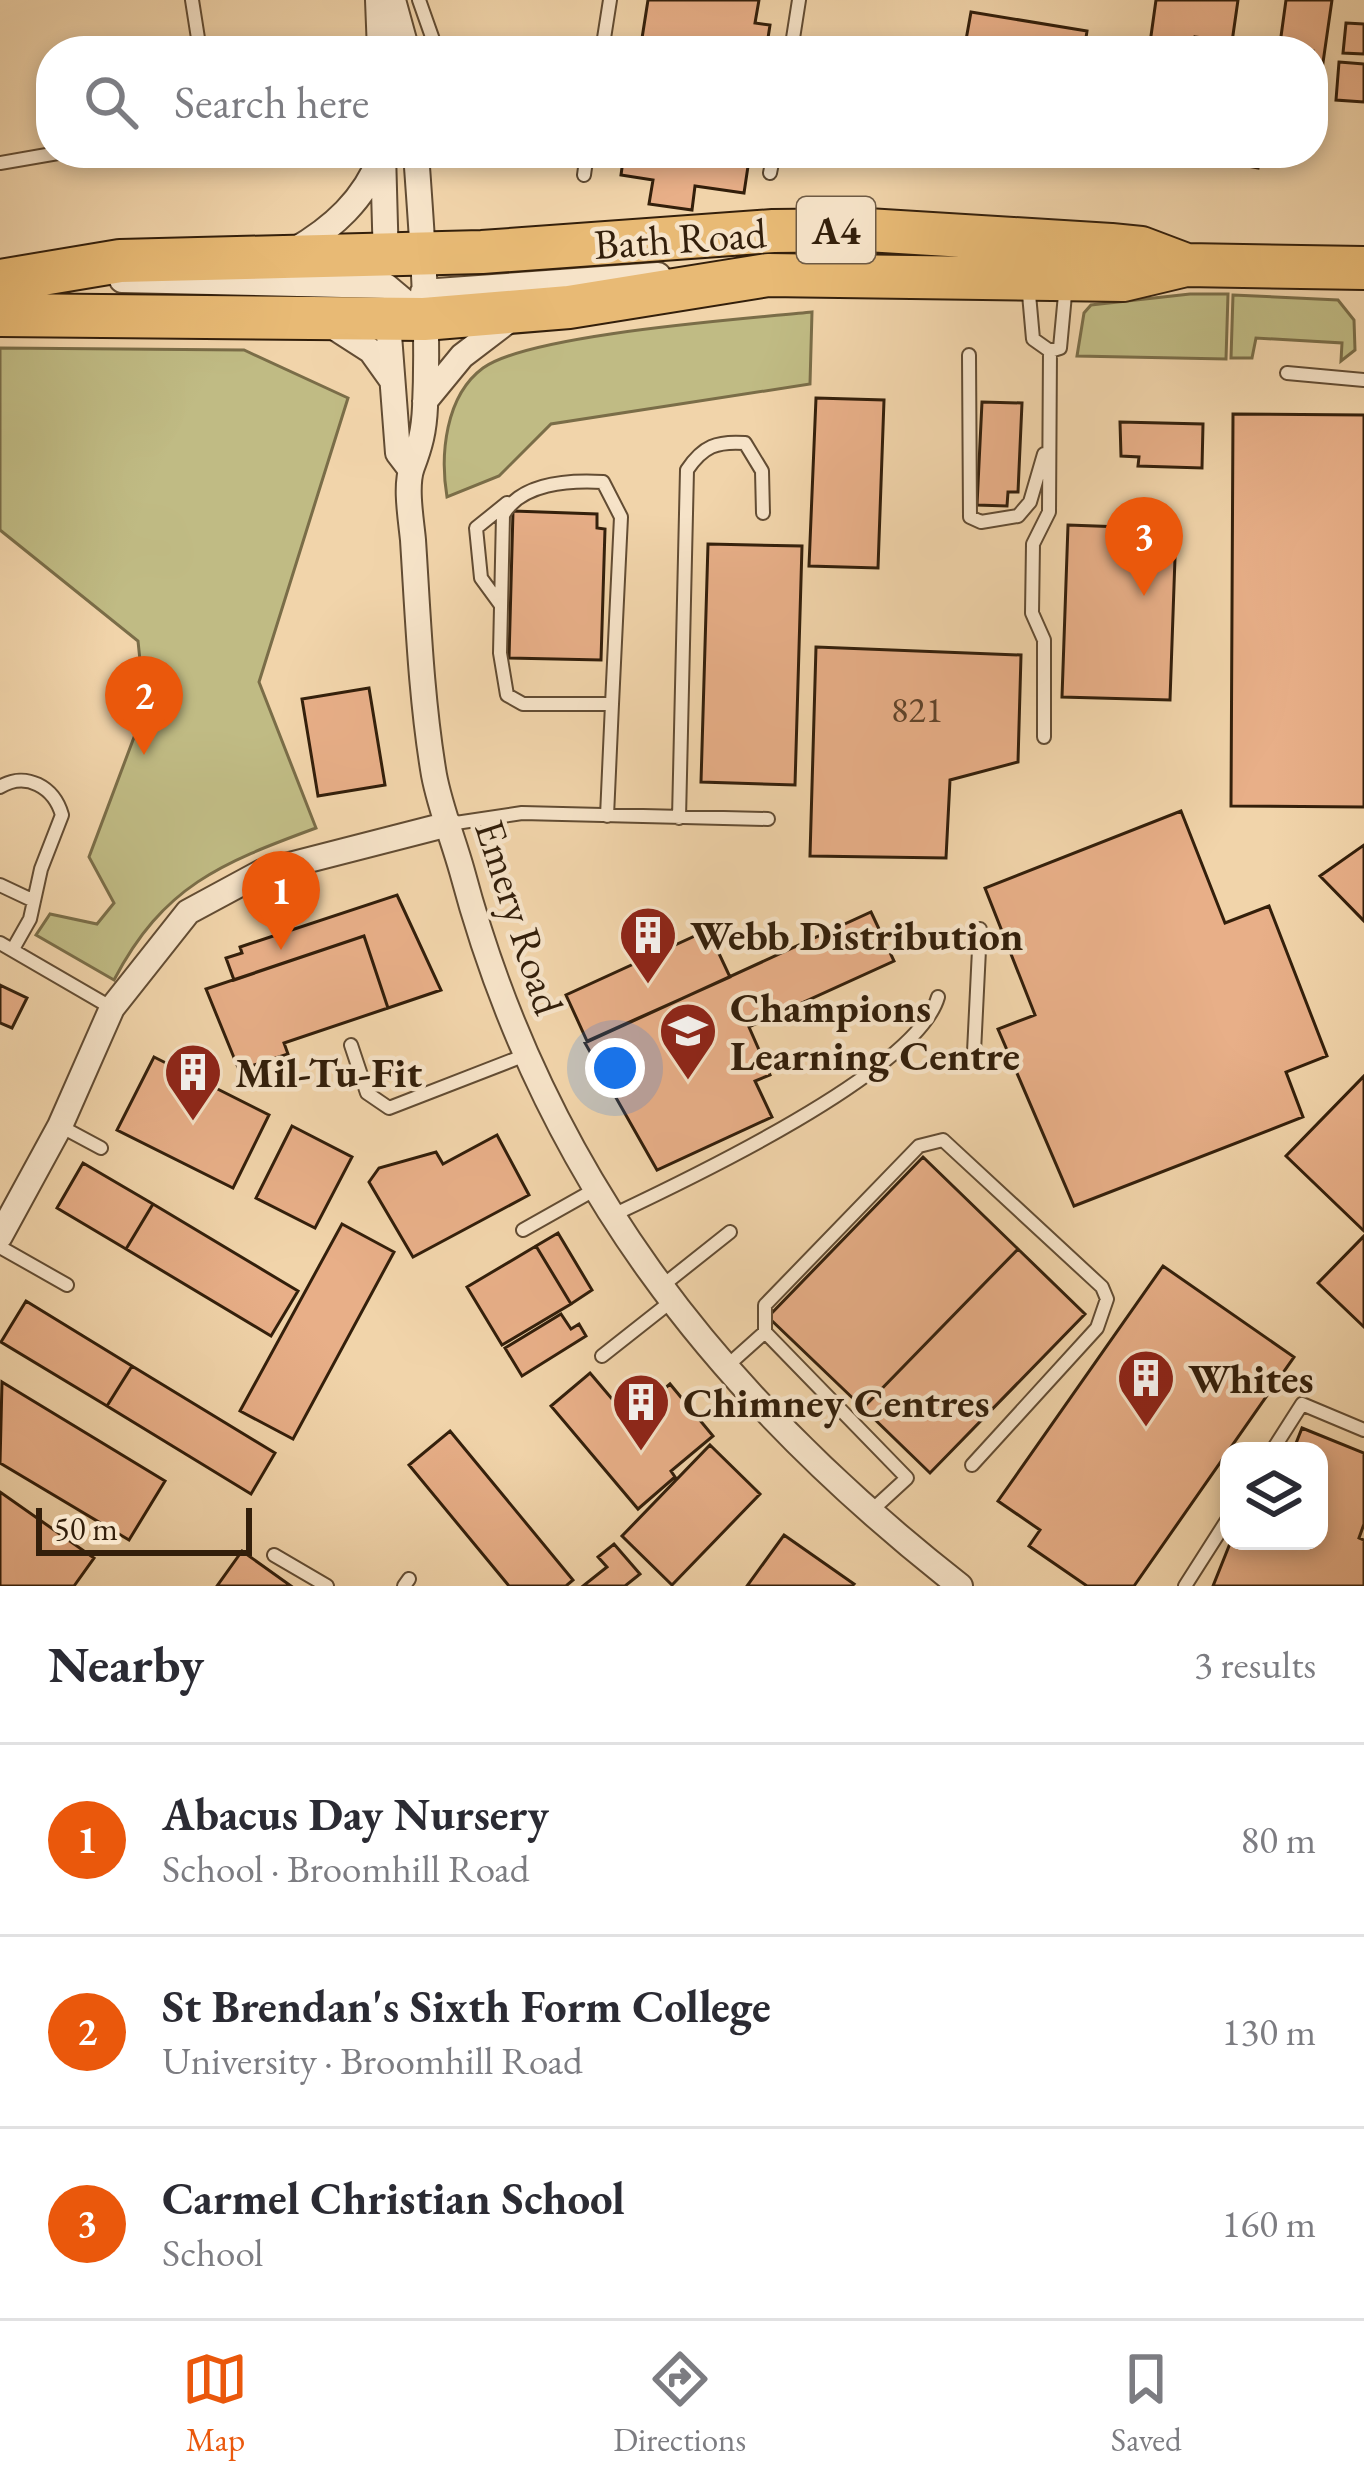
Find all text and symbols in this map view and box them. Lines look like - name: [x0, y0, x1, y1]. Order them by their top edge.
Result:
- search box: [36, 36, 1328, 168]
- icon: search: [78, 69, 144, 135]
- text: Search here: [174, 73, 369, 131]
- road number: A4: [797, 197, 875, 263]
- street label: Bath Road: [592, 205, 769, 272]
- pin: 3: [1105, 497, 1183, 596]
- pin: 2: [105, 656, 183, 755]
- house number: 821: [891, 686, 943, 733]
- street label: Emery Road: [462, 813, 577, 1022]
- pin: 1: [242, 851, 320, 950]
- building icon: Webb Distribution: [617, 904, 679, 986]
- place label: Webb Distribution: [690, 908, 1024, 963]
- place label: Champions Learning Centre: [730, 980, 1020, 1083]
- school or university icon: Champions Learning Centre: [657, 1000, 719, 1082]
- your location: [585, 1038, 645, 1098]
- building icon: Mil-Tu-Fit: [162, 1041, 224, 1123]
- place label: Mil-Tu-Fit: [235, 1045, 422, 1100]
- building icon: Whites: [1115, 1347, 1177, 1429]
- place label: Whites: [1188, 1351, 1314, 1406]
- building icon: Chimney Centres: [610, 1371, 672, 1453]
- place label: Chimney Centres: [683, 1375, 990, 1430]
- map controls: [1220, 1442, 1328, 1550]
- button: layers: [1220, 1442, 1328, 1550]
- scale bar: [36, 1502, 252, 1555]
- text: 50 m: [54, 1507, 118, 1550]
- text: Nearby: [48, 1631, 204, 1697]
- text: 3 results: [1194, 1639, 1316, 1690]
- text: Abacus Day Nursery: [162, 1785, 549, 1843]
- text: 1: [77, 1814, 97, 1865]
- text: 80 m: [1240, 1814, 1316, 1865]
- text: School · Broomhill Road: [162, 1843, 530, 1894]
- text: St Brendan's Sixth Form College: [162, 1977, 771, 2035]
- text: 2: [77, 2006, 97, 2057]
- text: 130 m: [1222, 2006, 1316, 2057]
- text: University · Broomhill Road: [162, 2035, 583, 2086]
- text: Carmel Christian School: [162, 2169, 625, 2227]
- text: 3: [77, 2198, 97, 2249]
- text: 160 m: [1222, 2198, 1316, 2249]
- text: School: [162, 2227, 263, 2278]
- tab: Map: [182, 2346, 248, 2461]
- tab: Directions: [613, 2346, 746, 2461]
- tab: Saved: [1111, 2346, 1182, 2461]

